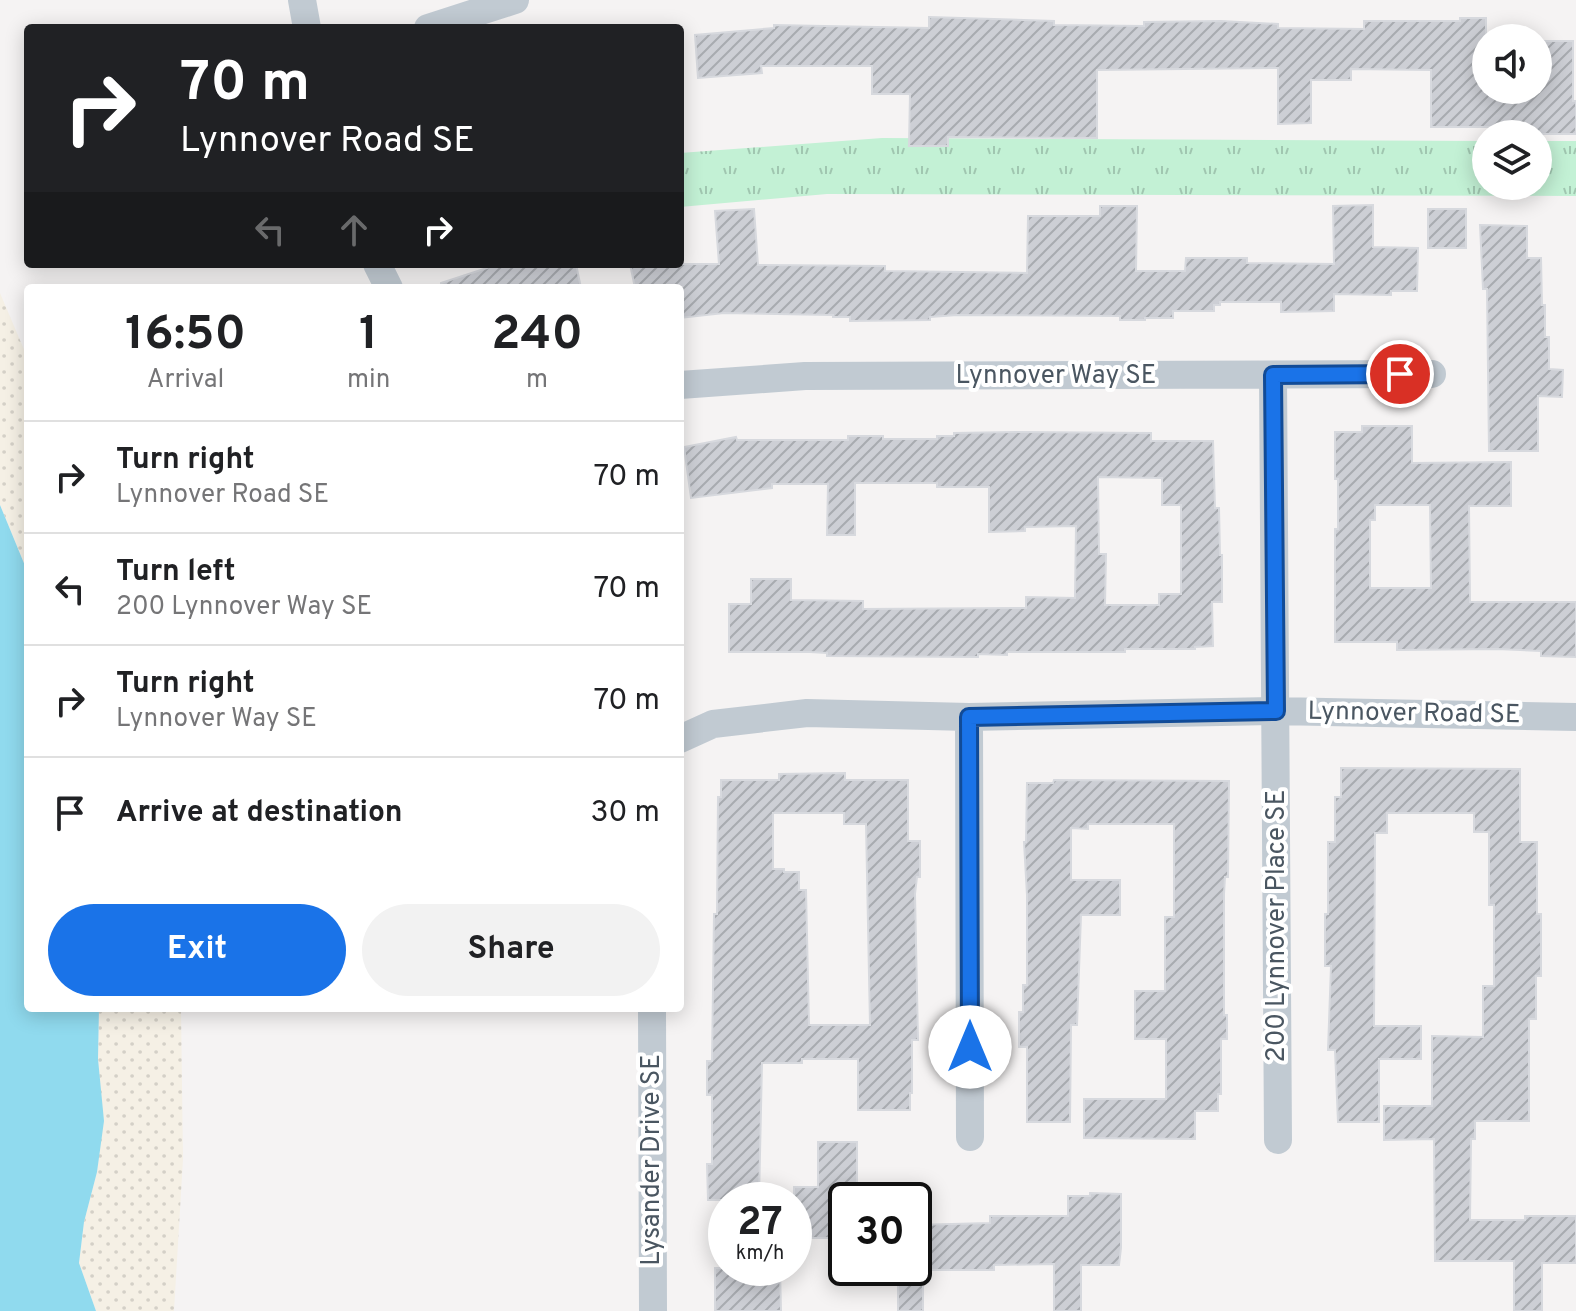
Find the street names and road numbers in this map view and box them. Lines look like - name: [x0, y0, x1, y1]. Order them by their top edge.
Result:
- street label: Lynnover Way SE: [956, 360, 1156, 393]
- street label: Lynnover Road SE: [1307, 696, 1521, 732]
- street label: 200 Lynnover Place SE: [1261, 790, 1294, 1062]
- street label: Lysander Drive SE: [636, 1054, 669, 1266]

